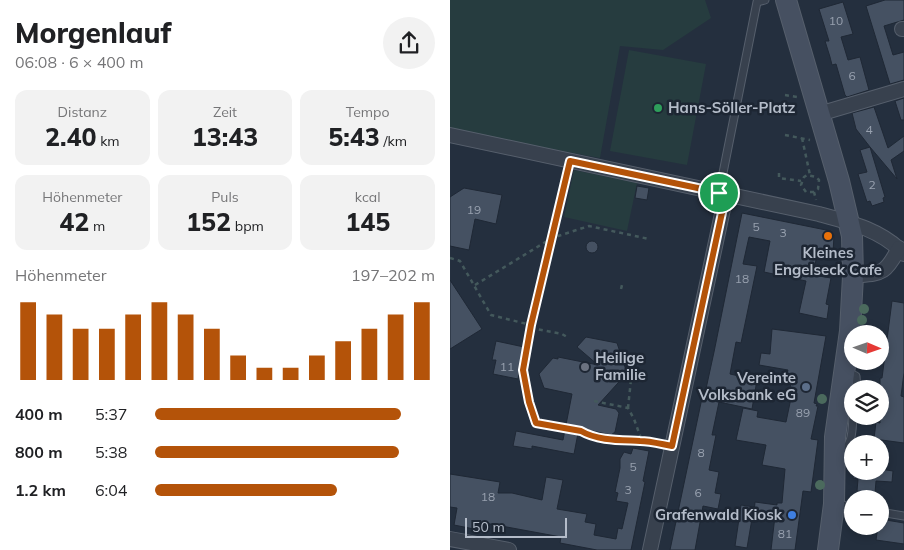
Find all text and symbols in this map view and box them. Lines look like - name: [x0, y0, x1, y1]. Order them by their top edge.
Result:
- house number: 10: [829, 13, 843, 28]
- text: Morgenlauf: [15, 15, 171, 50]
- button: share: [383, 17, 435, 69]
- text: 06:08 · 6 × 400 m: [15, 52, 144, 72]
- house number: 6: [848, 68, 856, 83]
- place label: Hans-Söller-Platz: [668, 98, 795, 117]
- marker: Hans-Söller-Platz: [652, 102, 664, 114]
- text: Distanz: [58, 103, 107, 121]
- text: Zeit: [213, 103, 237, 121]
- text: Tempo: [346, 103, 390, 121]
- text: 2.40: [45, 121, 97, 152]
- text: 13:43: [192, 121, 258, 152]
- text: 5:43: [328, 121, 380, 152]
- house number: 4: [865, 122, 873, 137]
- text: km: [97, 132, 120, 150]
- text: /km: [380, 132, 407, 150]
- pin: [698, 172, 740, 214]
- house number: 2: [868, 177, 876, 192]
- icon: arrive: [705, 179, 733, 207]
- text: Höhenmeter: [42, 188, 122, 206]
- text: Puls: [211, 188, 239, 206]
- text: kcal: [355, 188, 380, 206]
- house number: 19: [467, 202, 481, 217]
- text: 42: [59, 206, 89, 237]
- text: 152: [186, 206, 231, 237]
- text: 145: [345, 206, 390, 237]
- text: m: [89, 217, 105, 235]
- text: bpm: [231, 217, 264, 235]
- house number: 5: [752, 219, 760, 234]
- house number: 3: [779, 225, 787, 240]
- marker: Kleines Engelseck Cafe: [822, 230, 834, 242]
- place label: Kleines Engelseck Cafe: [774, 243, 882, 279]
- text: Höhenmeter: [15, 265, 107, 285]
- text: 197–202 m: [351, 265, 435, 285]
- house number: 18: [735, 271, 749, 286]
- north arrow: [844, 325, 889, 370]
- map controls: [844, 325, 889, 535]
- place label: Heilige Familie: [595, 348, 646, 384]
- house number: 11: [500, 359, 514, 374]
- marker: Heilige Familie: [579, 361, 591, 373]
- place label: Vereinte Volksbank eG: [697, 368, 796, 404]
- button: layers: [844, 380, 889, 425]
- marker: Vereinte Volksbank eG: [800, 381, 812, 393]
- text: 400 m: [15, 404, 63, 424]
- text: 5:37: [95, 404, 127, 424]
- house number: 89: [796, 405, 810, 420]
- button: +: [844, 435, 889, 480]
- text: 800 m: [15, 442, 63, 462]
- text: 5:38: [95, 442, 127, 462]
- house number: 8: [697, 445, 705, 460]
- house number: 5: [629, 459, 637, 474]
- text: 1.2 km: [15, 480, 66, 500]
- text: 6:04: [95, 480, 127, 500]
- house number: 3: [624, 482, 632, 497]
- house number: 6: [694, 485, 702, 500]
- house number: 18: [481, 489, 495, 504]
- button: −: [844, 490, 889, 535]
- place label: Grafenwald Kiosk: [655, 505, 783, 524]
- marker: Grafenwald Kiosk: [786, 509, 798, 521]
- scale bar: [465, 515, 568, 538]
- text: 50 m: [472, 518, 505, 536]
- house number: 81: [778, 526, 792, 541]

